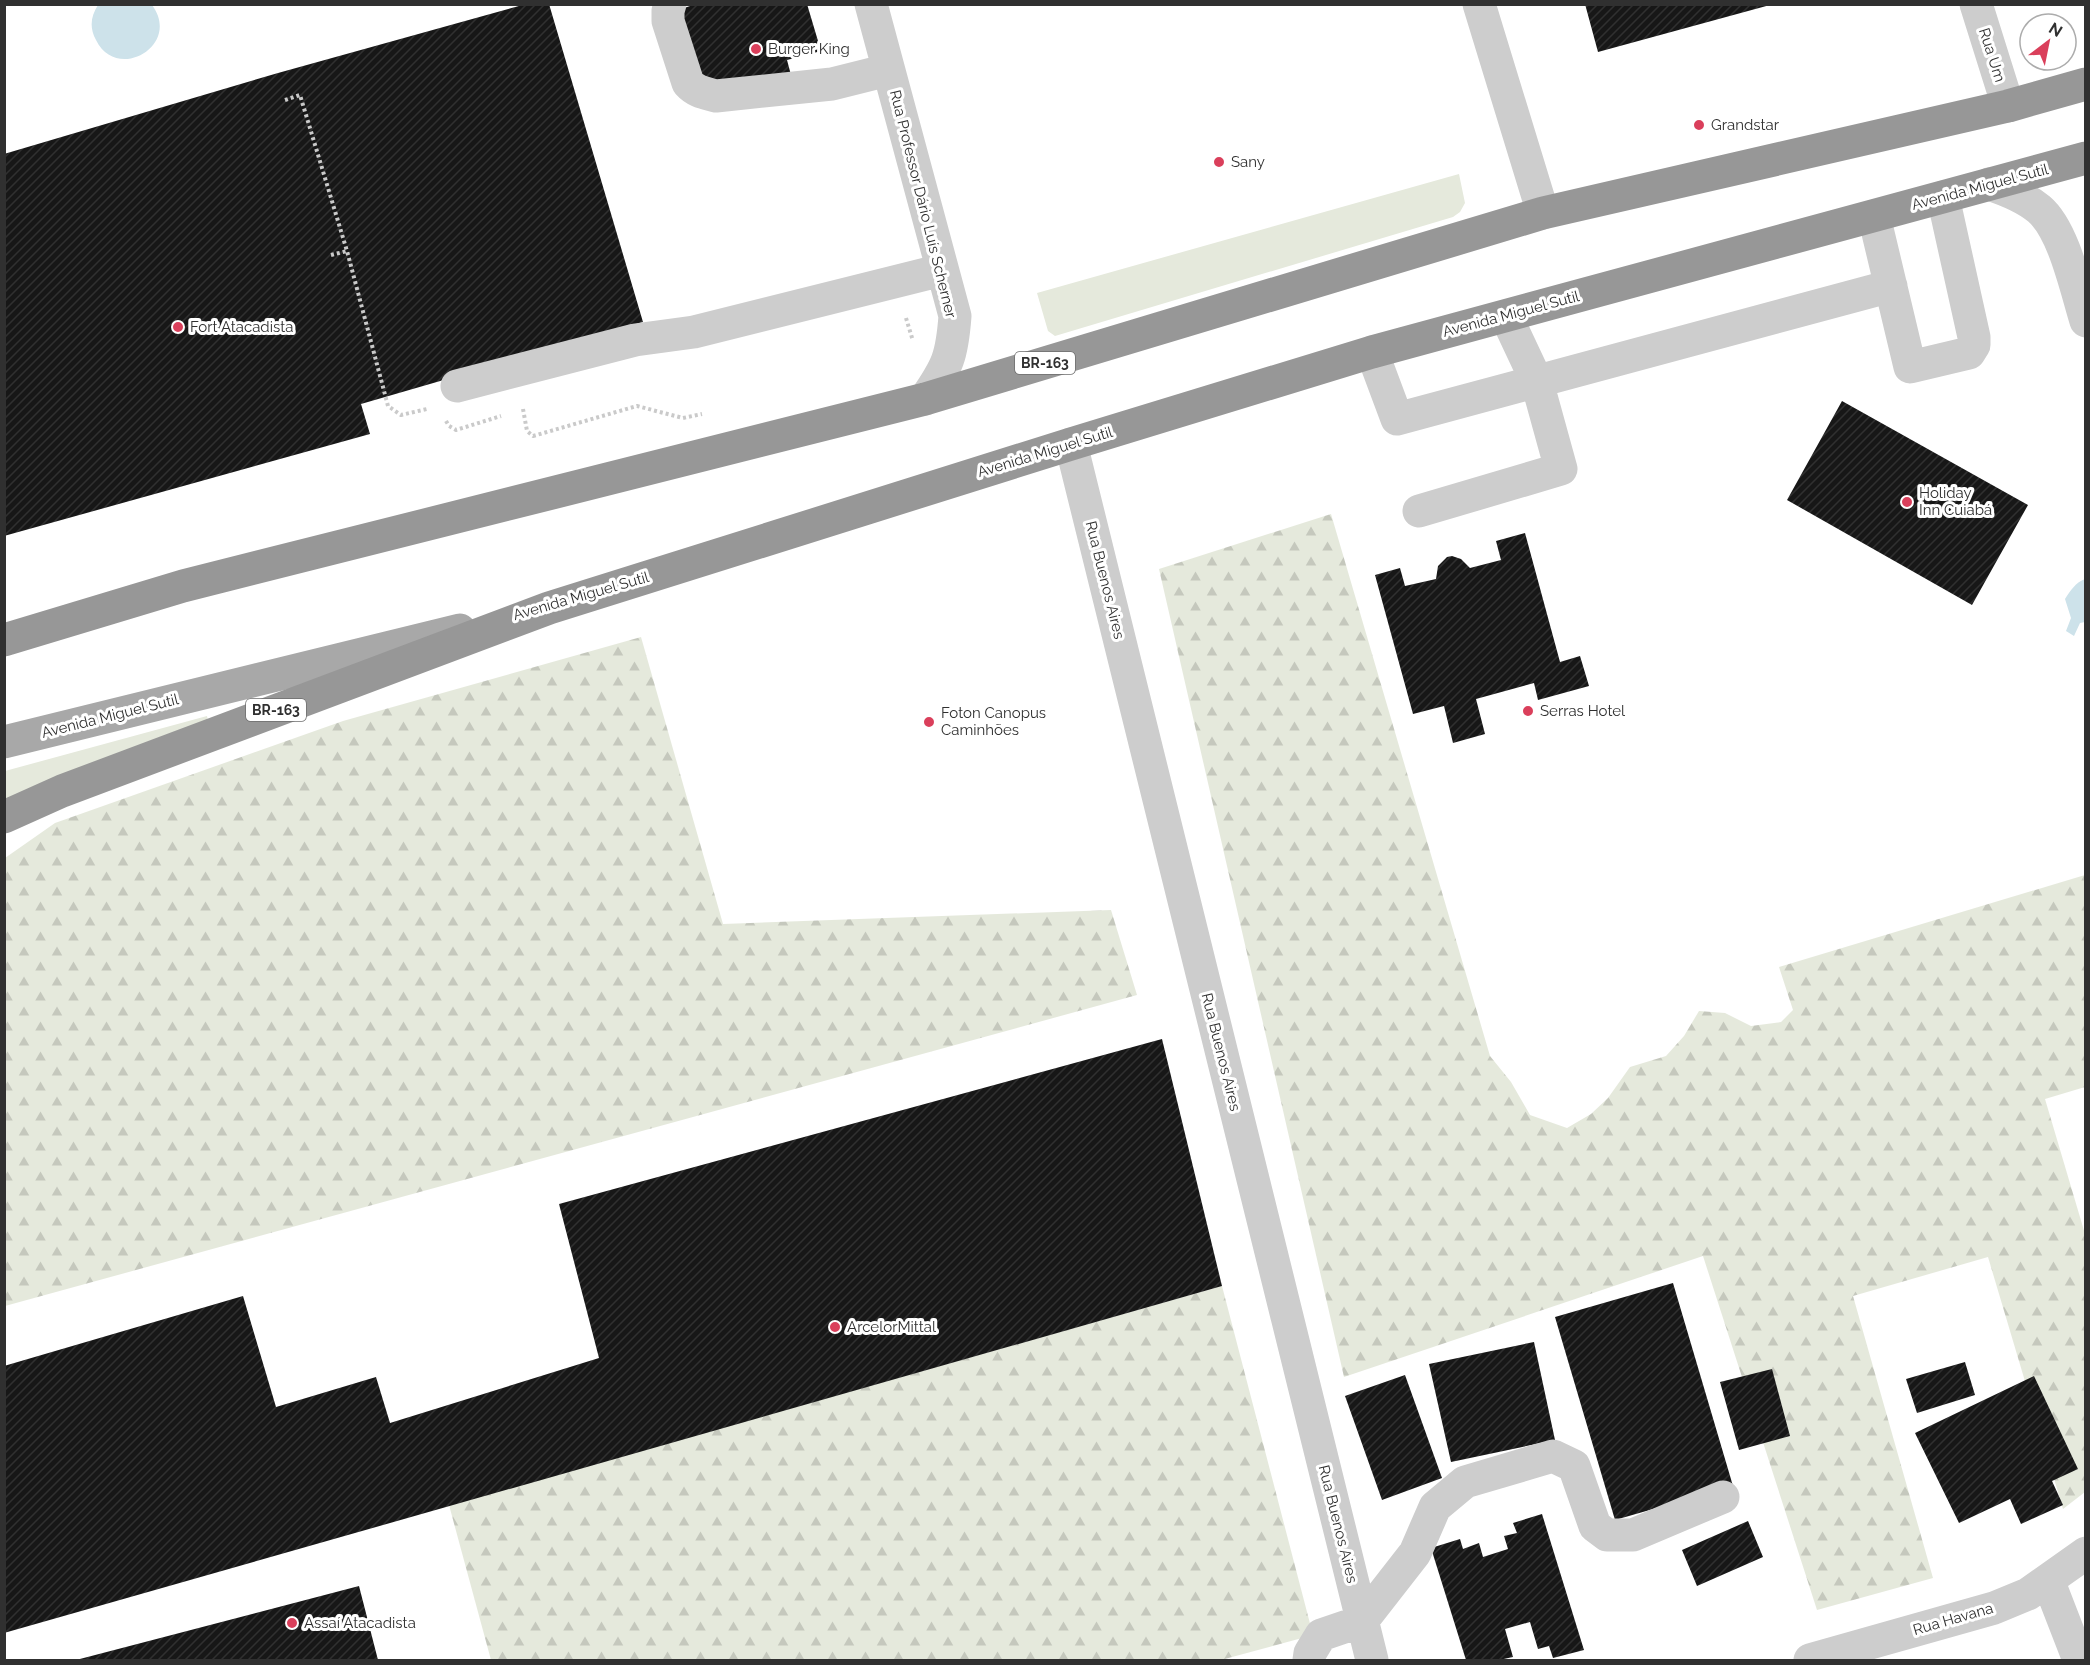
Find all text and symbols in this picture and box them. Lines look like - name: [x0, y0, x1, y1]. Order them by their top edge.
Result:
- north arrow: [2018, 12, 2078, 72]
- text: N: [2045, 18, 2066, 41]
- street label: Rua Um: [1975, 26, 2009, 84]
- place label: Burger King: [768, 40, 850, 58]
- marker: Burger King: [749, 42, 763, 56]
- street label: Rua Professor Dário Luís Scherner: [886, 88, 960, 321]
- place label: Grandstar: [1711, 116, 1780, 134]
- marker: Grandstar: [1692, 118, 1706, 132]
- place label: Sany: [1231, 153, 1265, 171]
- marker: Sany: [1212, 155, 1226, 169]
- street label: Avenida Miguel Sutil: [1910, 160, 2051, 214]
- street label: Avenida Miguel Sutil: [1441, 287, 1582, 341]
- place label: Fort Atacadista: [190, 318, 293, 336]
- marker: Fort Atacadista: [171, 320, 185, 334]
- road number: BR-163: [1015, 352, 1075, 374]
- street label: Avenida Miguel Sutil: [975, 423, 1116, 481]
- place label: Holiday Inn Cuiabá: [1919, 484, 1992, 519]
- marker: Holiday Inn Cuiabá: [1900, 495, 1914, 509]
- street label: Rua Buenos Aires: [1082, 519, 1128, 641]
- street label: Avenida Miguel Sutil: [511, 568, 652, 624]
- street label: Avenida Miguel Sutil: [40, 690, 181, 742]
- road number: BR-163: [246, 699, 306, 721]
- place label: Serras Hotel: [1540, 702, 1626, 720]
- place label: Foton Canopus Caminhões: [941, 704, 1046, 739]
- marker: Serras Hotel: [1521, 704, 1535, 718]
- marker: Foton Canopus Caminhões: [922, 715, 936, 729]
- street label: Rua Buenos Aires: [1198, 991, 1244, 1113]
- place label: ArcelorMittal: [847, 1318, 937, 1336]
- marker: ArcelorMittal: [828, 1320, 842, 1334]
- street label: Rua Buenos Aires: [1315, 1463, 1361, 1585]
- street label: Rua Havana: [1911, 1599, 1995, 1639]
- place label: Assaí Atacadista: [304, 1614, 416, 1632]
- marker: Assaí Atacadista: [285, 1616, 299, 1630]

